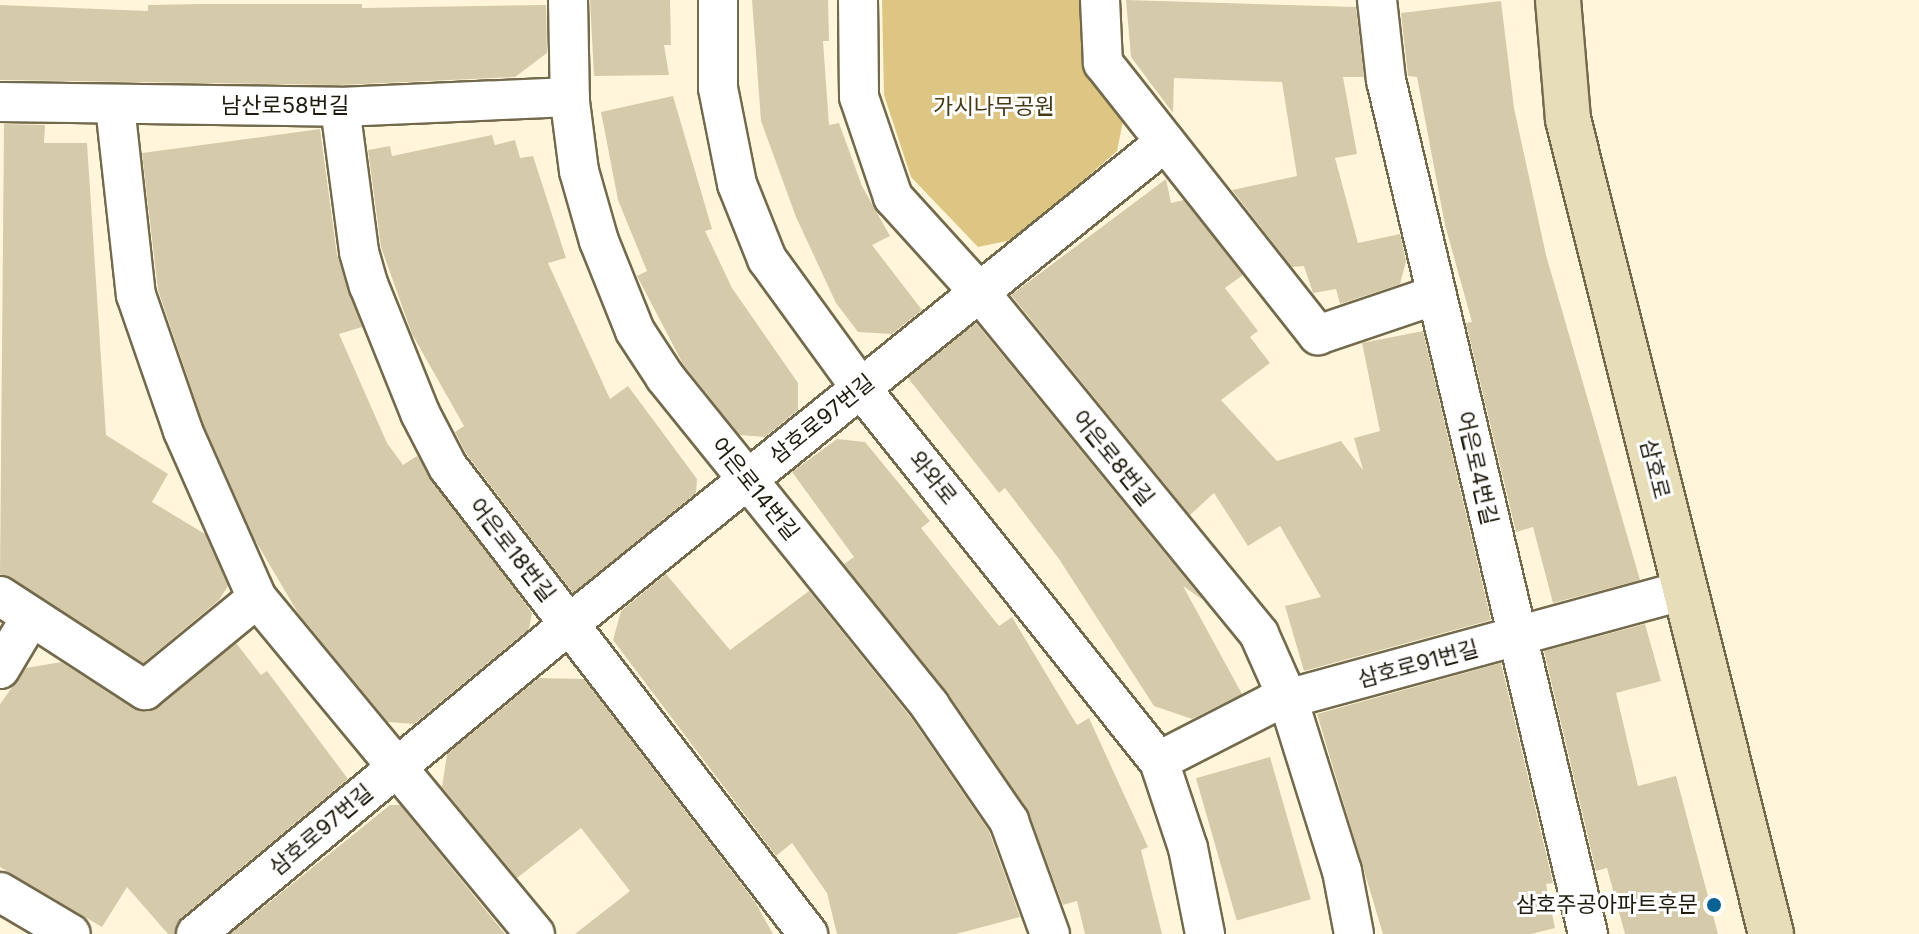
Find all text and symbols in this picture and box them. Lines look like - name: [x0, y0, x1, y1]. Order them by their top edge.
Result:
- street label: 남산로58번길: [221, 93, 349, 119]
- park label: 가시나무공원: [933, 94, 1055, 120]
- street label: 삼호로97번길: [764, 369, 880, 469]
- street label: 어은로8번길: [1067, 405, 1159, 511]
- street label: 어은로4번길: [1451, 409, 1503, 527]
- street label: 어은로14번길: [706, 432, 804, 546]
- street label: 삼호로: [1635, 436, 1675, 502]
- street label: 와와로: [904, 446, 962, 510]
- street label: 어은로18번길: [464, 493, 560, 607]
- street label: 삼호로91번길: [1355, 635, 1481, 693]
- street label: 삼호로97번길: [264, 779, 378, 881]
- place label: 삼호주공아파트후문: [1516, 892, 1698, 918]
- marker: 삼호주공아파트후문: [1705, 896, 1723, 914]

